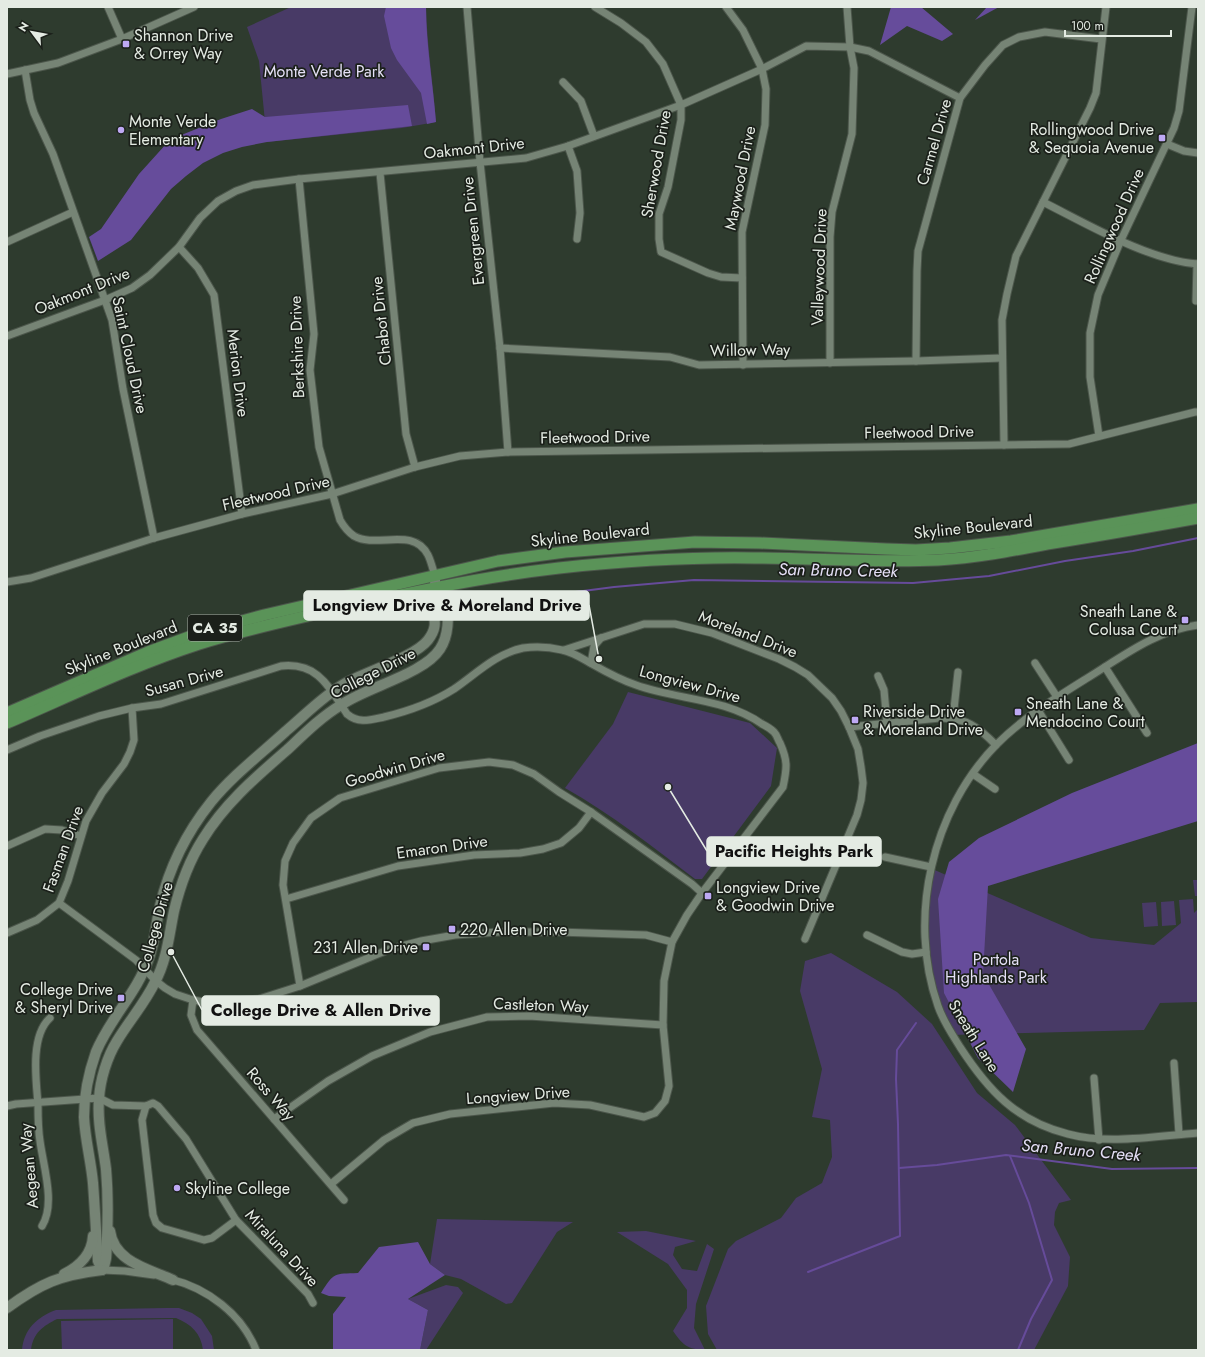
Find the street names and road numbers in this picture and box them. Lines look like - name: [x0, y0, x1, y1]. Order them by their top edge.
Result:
- street label: Carmel Drive: [911, 96, 957, 188]
- street label: Sherwood Drive: [635, 108, 677, 220]
- street label: Maywood Drive: [719, 124, 761, 232]
- street label: Oakmont Drive: [422, 131, 526, 165]
- street label: Rollingwood Drive: [1078, 165, 1150, 287]
- street label: Evergreen Drive: [456, 176, 490, 286]
- street label: Valleywood Drive: [805, 208, 833, 326]
- street label: Oakmont Drive: [31, 261, 133, 321]
- street label: Chabot Drive: [365, 275, 397, 367]
- street label: Saint Cloud Drive: [106, 294, 154, 416]
- street label: Berkshire Drive: [284, 295, 310, 399]
- street label: Merion Drive: [221, 328, 255, 418]
- street label: Willow Way: [710, 338, 791, 362]
- street label: Fleetwood Drive: [864, 420, 974, 444]
- street label: Fleetwood Drive: [540, 425, 650, 449]
- street label: Fleetwood Drive: [220, 469, 332, 517]
- street label: Skyline Boulevard: [912, 509, 1034, 545]
- street label: Skyline Boulevard: [529, 517, 651, 553]
- street label: Moreland Drive: [695, 605, 801, 663]
- street label: Skyline Boulevard: [61, 615, 181, 681]
- road number: CA 35: [188, 615, 242, 641]
- street label: College Drive: [326, 642, 420, 704]
- street label: Longview Drive: [637, 659, 743, 709]
- street label: Susan Drive: [142, 660, 226, 702]
- street label: Goodwin Drive: [342, 743, 448, 793]
- street label: Fasman Drive: [37, 802, 89, 896]
- street label: Emaron Drive: [395, 829, 489, 865]
- street label: College Drive: [131, 879, 179, 975]
- street label: Castleton Way: [493, 992, 590, 1018]
- street label: Sneath Lane: [943, 995, 1005, 1077]
- street label: Ross Way: [241, 1062, 301, 1127]
- street label: Longview Drive: [465, 1080, 571, 1110]
- street label: Aegean Way: [14, 1121, 44, 1210]
- street label: Miraluna Drive: [240, 1204, 324, 1292]

